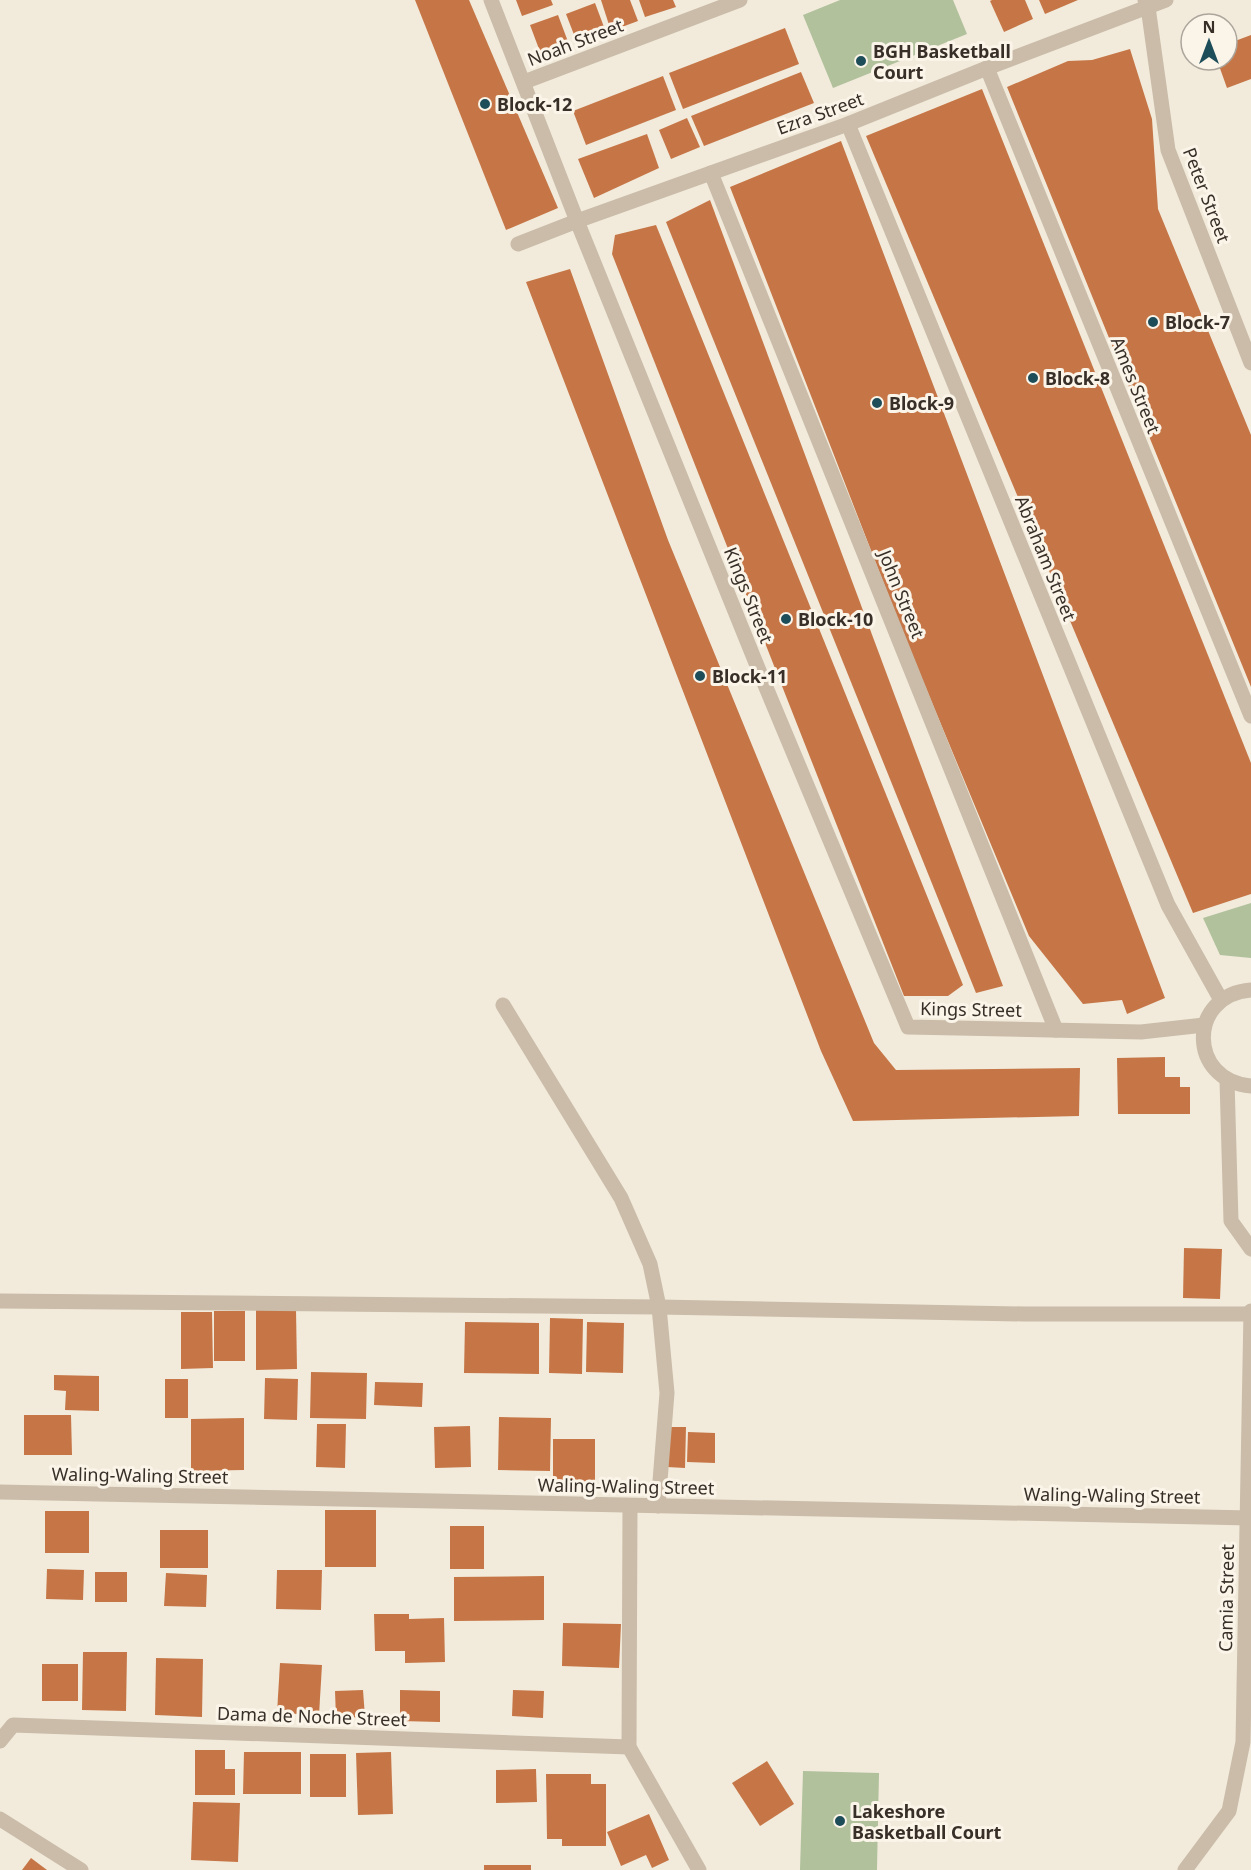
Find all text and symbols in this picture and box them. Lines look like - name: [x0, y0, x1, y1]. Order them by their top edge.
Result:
- north arrow: [1179, 12, 1239, 72]
- street label: Noah Street: [524, 13, 627, 71]
- text: N: [1202, 16, 1216, 38]
- place label: BGH Basketball Court: [873, 39, 1011, 84]
- marker: BGH Basketball Court: [854, 54, 868, 68]
- street label: Ezra Street: [773, 86, 867, 140]
- place label: Block-12: [497, 92, 572, 116]
- marker: Block-12: [478, 97, 492, 111]
- street label: Peter Street: [1178, 144, 1236, 246]
- place label: Block-7: [1165, 310, 1230, 334]
- marker: Block-7: [1146, 315, 1160, 329]
- street label: Ames Street: [1106, 333, 1166, 437]
- place label: Block-8: [1045, 366, 1110, 390]
- marker: Block-8: [1026, 371, 1040, 385]
- place label: Block-9: [889, 391, 954, 415]
- marker: Block-9: [870, 396, 884, 410]
- street label: Abraham Street: [1010, 492, 1082, 624]
- street label: Kings Street: [719, 543, 779, 647]
- street label: John Street: [873, 545, 931, 642]
- place label: Block-10: [798, 607, 873, 631]
- marker: Block-10: [779, 612, 793, 626]
- place label: Block-11: [712, 664, 787, 688]
- marker: Block-11: [693, 669, 707, 683]
- street label: Kings Street: [920, 996, 1022, 1022]
- street label: Waling-Waling Street: [51, 1461, 229, 1489]
- street label: Waling-Waling Street: [537, 1472, 715, 1500]
- street label: Waling-Waling Street: [1023, 1481, 1201, 1509]
- street label: Camia Street: [1213, 1543, 1239, 1652]
- street label: Dama de Noche Street: [217, 1701, 408, 1731]
- place label: Lakeshore Basketball Court: [852, 1799, 1002, 1844]
- marker: Lakeshore Basketball Court: [833, 1814, 847, 1828]

